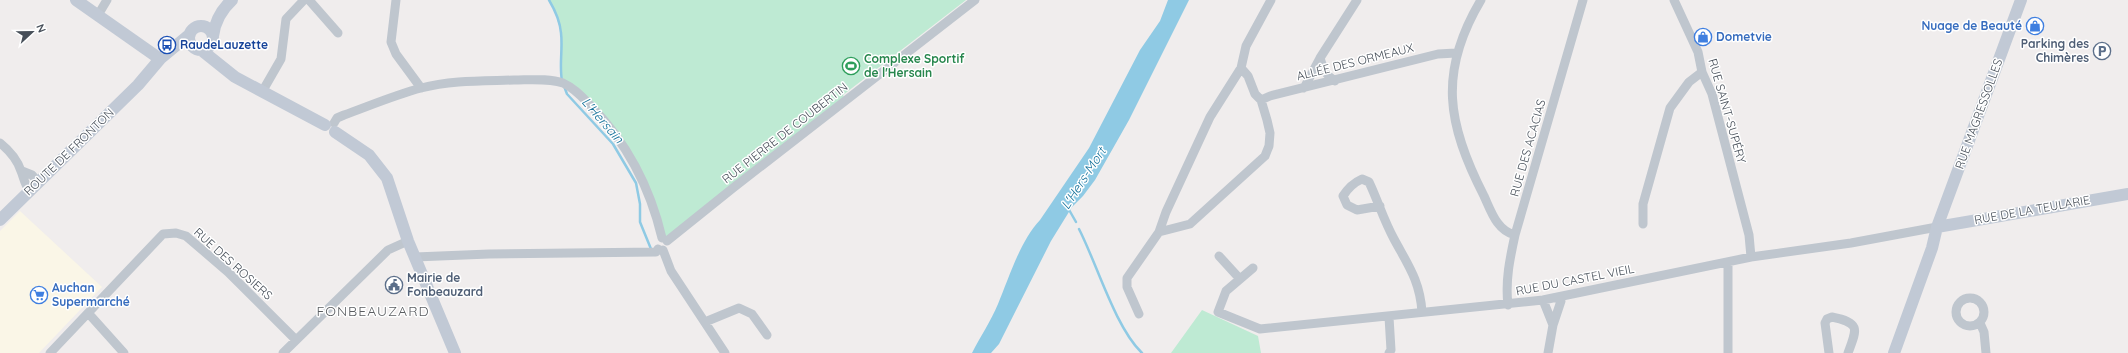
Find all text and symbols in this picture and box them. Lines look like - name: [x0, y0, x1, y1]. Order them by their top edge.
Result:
- north arrow: [12, 12, 52, 52]
- shop icon: Nuage de Beauté: [2025, 16, 2045, 36]
- place label: Nuage de Beauté: [1921, 18, 2022, 33]
- text: N: [33, 22, 49, 35]
- shop icon: Dometvie: [1693, 27, 1713, 47]
- place label: Dometvie: [1716, 29, 1772, 44]
- bus stop icon: RaudeLauzette: [157, 35, 177, 55]
- place label: Parking des Chimères: [2021, 36, 2089, 65]
- place label: RaudeLauzette: [180, 37, 268, 52]
- street label: ALLÉE DES ORMEAUX: [1295, 40, 1415, 83]
- parking icon: Parking des Chimères: [2092, 41, 2112, 61]
- place label: Complexe Sportif de l'Hersain: [864, 51, 965, 80]
- sports icon: Complexe Sportif de l'Hersain: [841, 56, 861, 76]
- street label: RUE MAGRESSOLLES: [1952, 56, 2006, 171]
- street label: RUE SAINT-SUPÉRY: [1705, 57, 1750, 165]
- street label: RUE PIERRE DE COUBERTIN: [719, 79, 851, 186]
- water label: L'Hersain: [579, 94, 628, 147]
- street label: RUE DES ACACIAS: [1506, 97, 1549, 198]
- street label: ROUTE DE FRONTON: [21, 105, 117, 198]
- water label: L'Hers-Mort: [1057, 143, 1110, 212]
- street label: RUE DE LA TEULARIE: [1973, 192, 2091, 227]
- street label: RUE DES ROSIERS: [191, 224, 276, 303]
- street label: RUE DU CASTEL VIEIL: [1514, 261, 1636, 298]
- place label: Mairie de Fonbeauzard: [407, 270, 483, 299]
- public building icon: Mairie de Fonbeauzard: [384, 275, 404, 295]
- place label: Auchan Supermarché: [52, 280, 130, 309]
- supermarket icon: Auchan Supermarché: [29, 285, 49, 305]
- district label: FONBEAUZARD: [316, 302, 430, 320]

